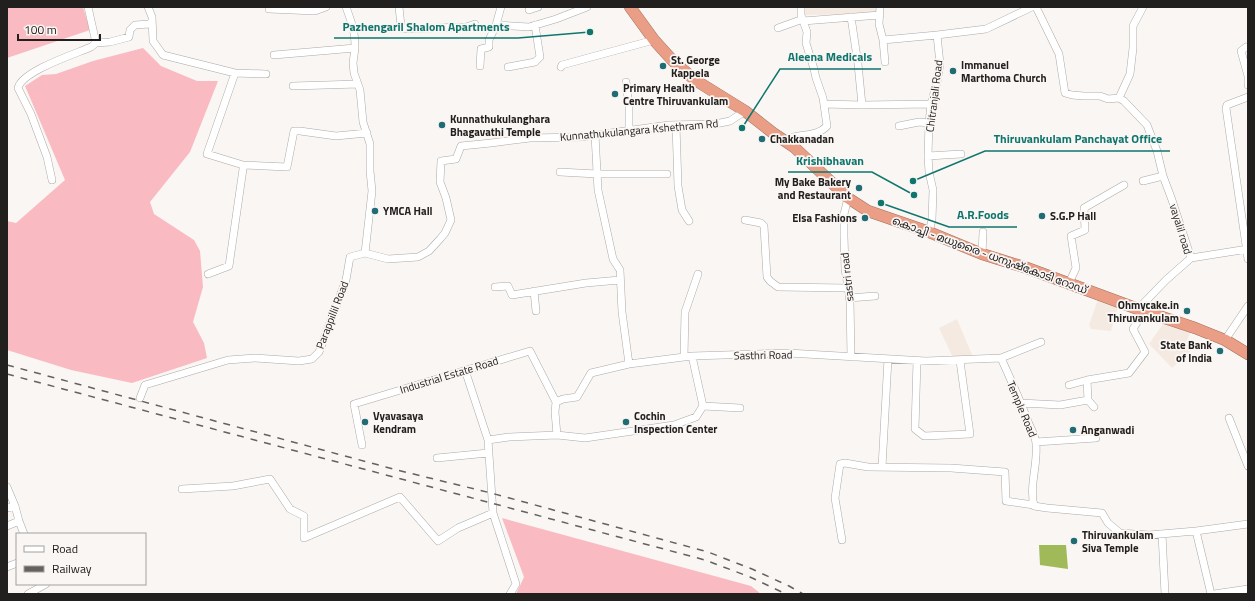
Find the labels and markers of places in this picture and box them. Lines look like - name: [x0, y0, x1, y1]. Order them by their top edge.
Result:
- callout: Pazhengaril Shalom Apartments: [334, 14, 518, 38]
- callout: Aleena Medicals: [780, 45, 881, 69]
- place label: St. George Kappela: [671, 52, 720, 81]
- place label: Immanuel Marthoma Church: [961, 57, 1047, 86]
- marker: St. George Kappela: [658, 61, 668, 71]
- marker: Immanuel Marthoma Church: [948, 66, 958, 76]
- place label: Primary Health Centre Thiruvankulam: [623, 80, 728, 109]
- marker: Primary Health Centre Thiruvankulam: [610, 89, 620, 99]
- place label: Kunnathukulanghara Bhagavathi Temple: [450, 111, 550, 140]
- marker: Kunnathukulanghara Bhagavathi Temple: [437, 120, 447, 130]
- callout: Thiruvankulam Panchayat Office: [985, 127, 1170, 151]
- place label: Chakkanadan: [770, 131, 834, 147]
- marker: Chakkanadan: [757, 134, 767, 144]
- callout: Krishibhavan: [788, 148, 872, 172]
- place label: My Bake Bakery and Restaurant: [775, 174, 851, 203]
- marker: My Bake Bakery and Restaurant: [854, 183, 864, 193]
- place label: YMCA Hall: [383, 203, 433, 219]
- callout: A.R.Foods: [949, 203, 1017, 227]
- marker: YMCA Hall: [370, 206, 380, 216]
- place label: S.G.P Hall: [1050, 208, 1096, 224]
- place label: Elsa Fashions: [792, 210, 857, 226]
- marker: S.G.P Hall: [1037, 211, 1047, 221]
- marker: Elsa Fashions: [860, 213, 870, 223]
- place label: Ohmycake.in Thiruvankulam: [1107, 297, 1179, 326]
- marker: Ohmycake.in Thiruvankulam: [1182, 306, 1192, 316]
- place label: State Bank of India: [1160, 337, 1212, 366]
- marker: State Bank of India: [1215, 346, 1225, 356]
- place label: Vyavasaya Kendram: [373, 408, 424, 437]
- place label: Cochin Inspection Center: [634, 408, 717, 437]
- marker: Vyavasaya Kendram: [360, 417, 370, 427]
- marker: Cochin Inspection Center: [621, 417, 631, 427]
- place label: Anganwadi: [1081, 422, 1134, 438]
- marker: Anganwadi: [1068, 425, 1078, 435]
- place label: Thiruvankulam Siva Temple: [1082, 527, 1154, 556]
- marker: Thiruvankulam Siva Temple: [1069, 536, 1079, 546]

